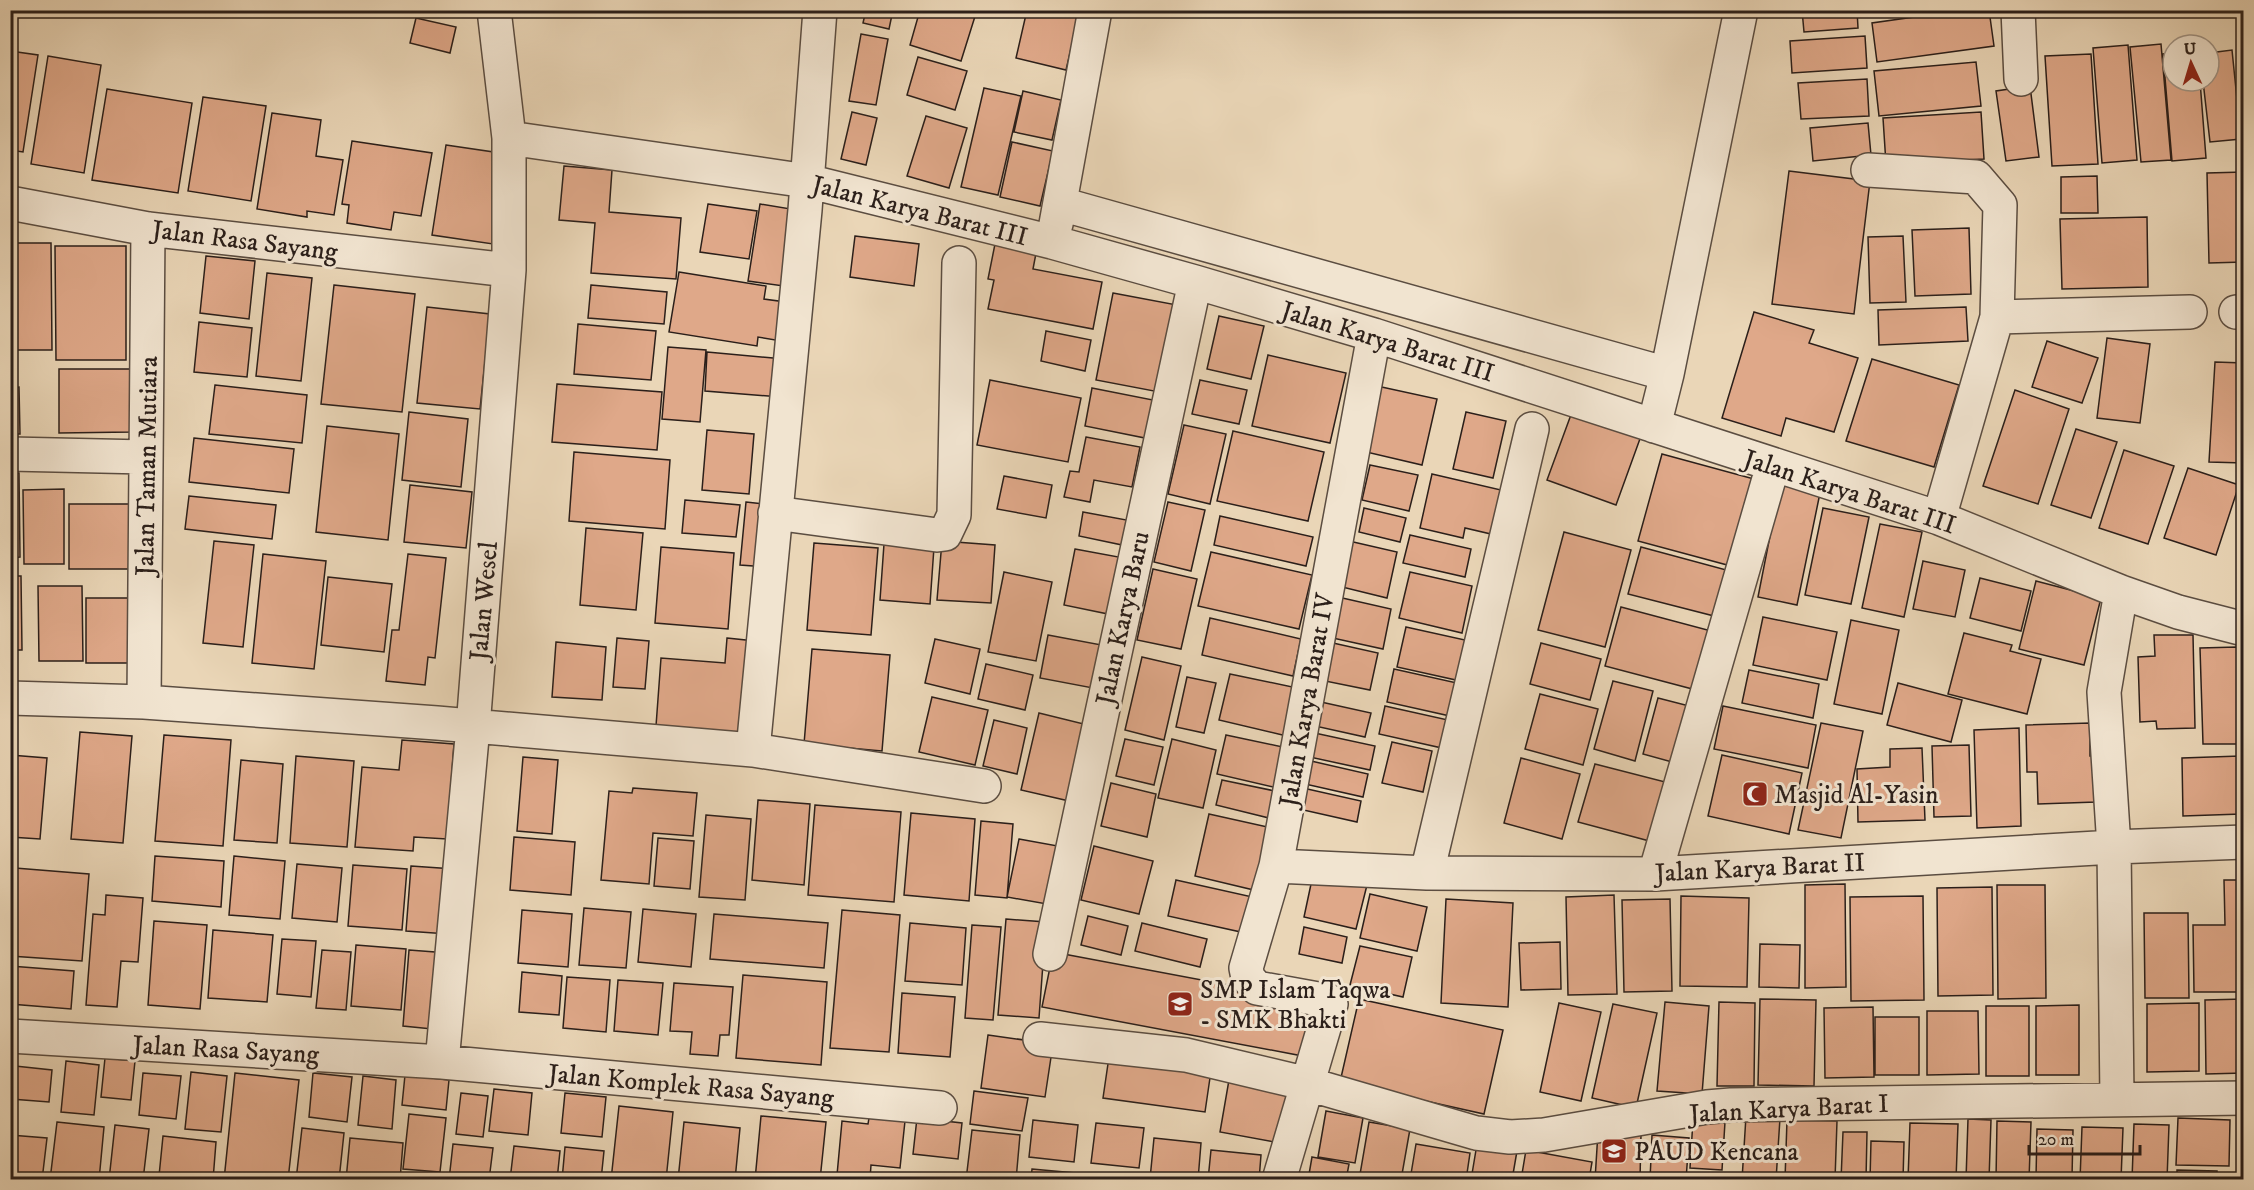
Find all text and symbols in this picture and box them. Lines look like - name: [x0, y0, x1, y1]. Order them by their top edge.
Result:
- north arrow: [2161, 33, 2221, 93]
- text: U: [2183, 39, 2198, 59]
- street label: Jalan Karya Barat III: [806, 168, 1031, 254]
- street label: Jalan Rasa Sayang: [148, 213, 340, 269]
- street label: Jalan Karya Barat III: [1275, 294, 1498, 391]
- street label: Jalan Taman Mutiara: [129, 356, 166, 578]
- street label: Jalan Karya Barat III: [1737, 442, 1960, 542]
- street label: Jalan Karya Baru: [1089, 529, 1158, 710]
- street label: Jalan Wesel: [463, 540, 506, 664]
- street label: Jalan Karya Barat IV: [1272, 590, 1343, 812]
- mosque icon: Masjid Al-Yasin: [1740, 779, 1770, 809]
- place label: Masjid Al-Yasin: [1774, 779, 1939, 812]
- street label: Jalan Karya Barat II: [1652, 847, 1866, 891]
- place label: SMP Islam Taqwa - SMK Bhakti: [1200, 974, 1390, 1037]
- school or university icon: SMP Islam Taqwa - SMK Bhakti: [1165, 989, 1195, 1019]
- street label: Jalan Rasa Sayang: [130, 1029, 320, 1072]
- street label: Jalan Komplek Rasa Sayang: [545, 1057, 835, 1115]
- street label: Jalan Karya Barat I: [1687, 1088, 1890, 1131]
- scale bar: [2029, 1118, 2140, 1156]
- text: 20 m: [2038, 1129, 2074, 1151]
- school or university icon: PAUD Kencana: [1599, 1136, 1629, 1166]
- place label: PAUD Kencana: [1634, 1136, 1799, 1169]

